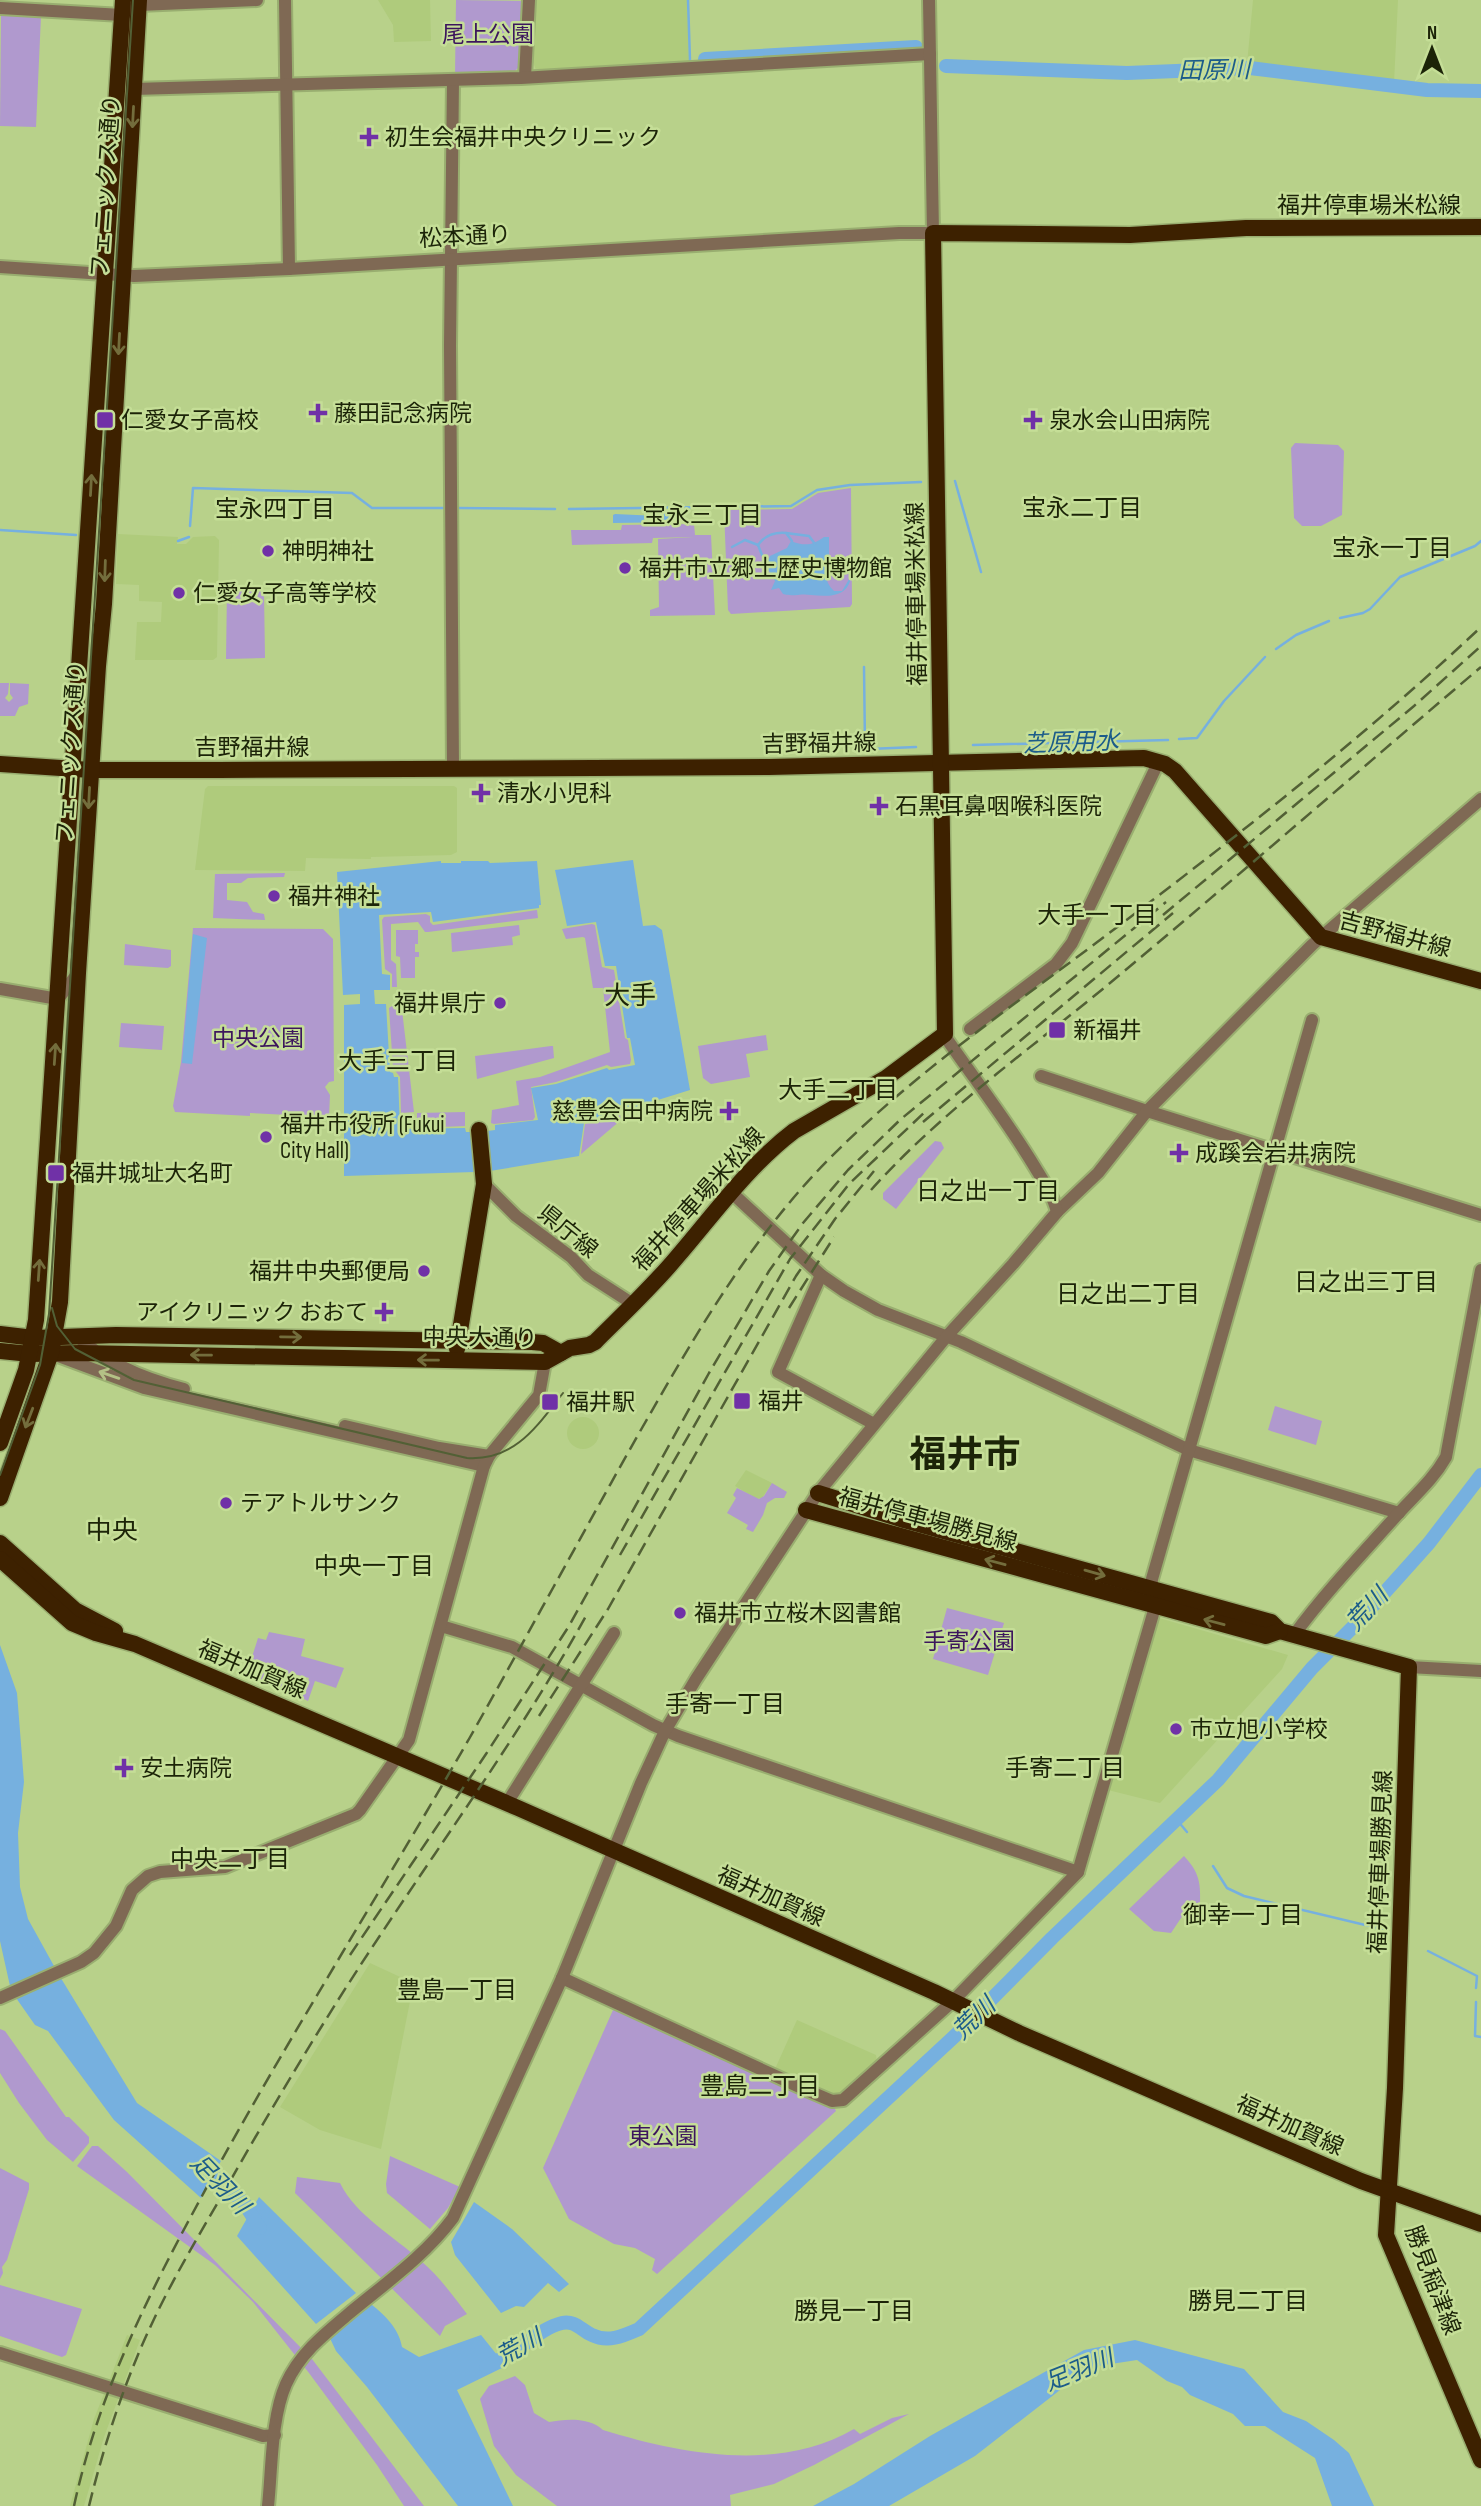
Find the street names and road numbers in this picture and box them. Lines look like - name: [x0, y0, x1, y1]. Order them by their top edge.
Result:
- street label: フェニックス通り: [86, 94, 126, 278]
- street label: 福井停車場米松線: [1277, 192, 1461, 220]
- street label: 松本通り: [418, 221, 512, 253]
- street label: 福井停車場米松線: [901, 502, 933, 686]
- street label: フェニックス通り: [51, 660, 91, 844]
- street label: 吉野福井線: [761, 729, 877, 759]
- street label: 吉野福井線: [195, 734, 310, 762]
- street label: 吉野福井線: [1336, 907, 1454, 963]
- street label: 福井停車場米松線: [627, 1122, 771, 1277]
- street label: 県庁線: [532, 1199, 603, 1264]
- street label: 中央大通り: [422, 1323, 538, 1353]
- street label: 福井停車場勝見線: [835, 1483, 1020, 1557]
- street label: 福井加賀線: [193, 1635, 310, 1705]
- street label: 福井停車場勝見線: [1364, 1770, 1398, 1954]
- street label: 福井加賀線: [712, 1861, 829, 1933]
- street label: 福井加賀線: [1231, 2090, 1348, 2162]
- street label: 勝見稲津線: [1398, 2222, 1466, 2339]

